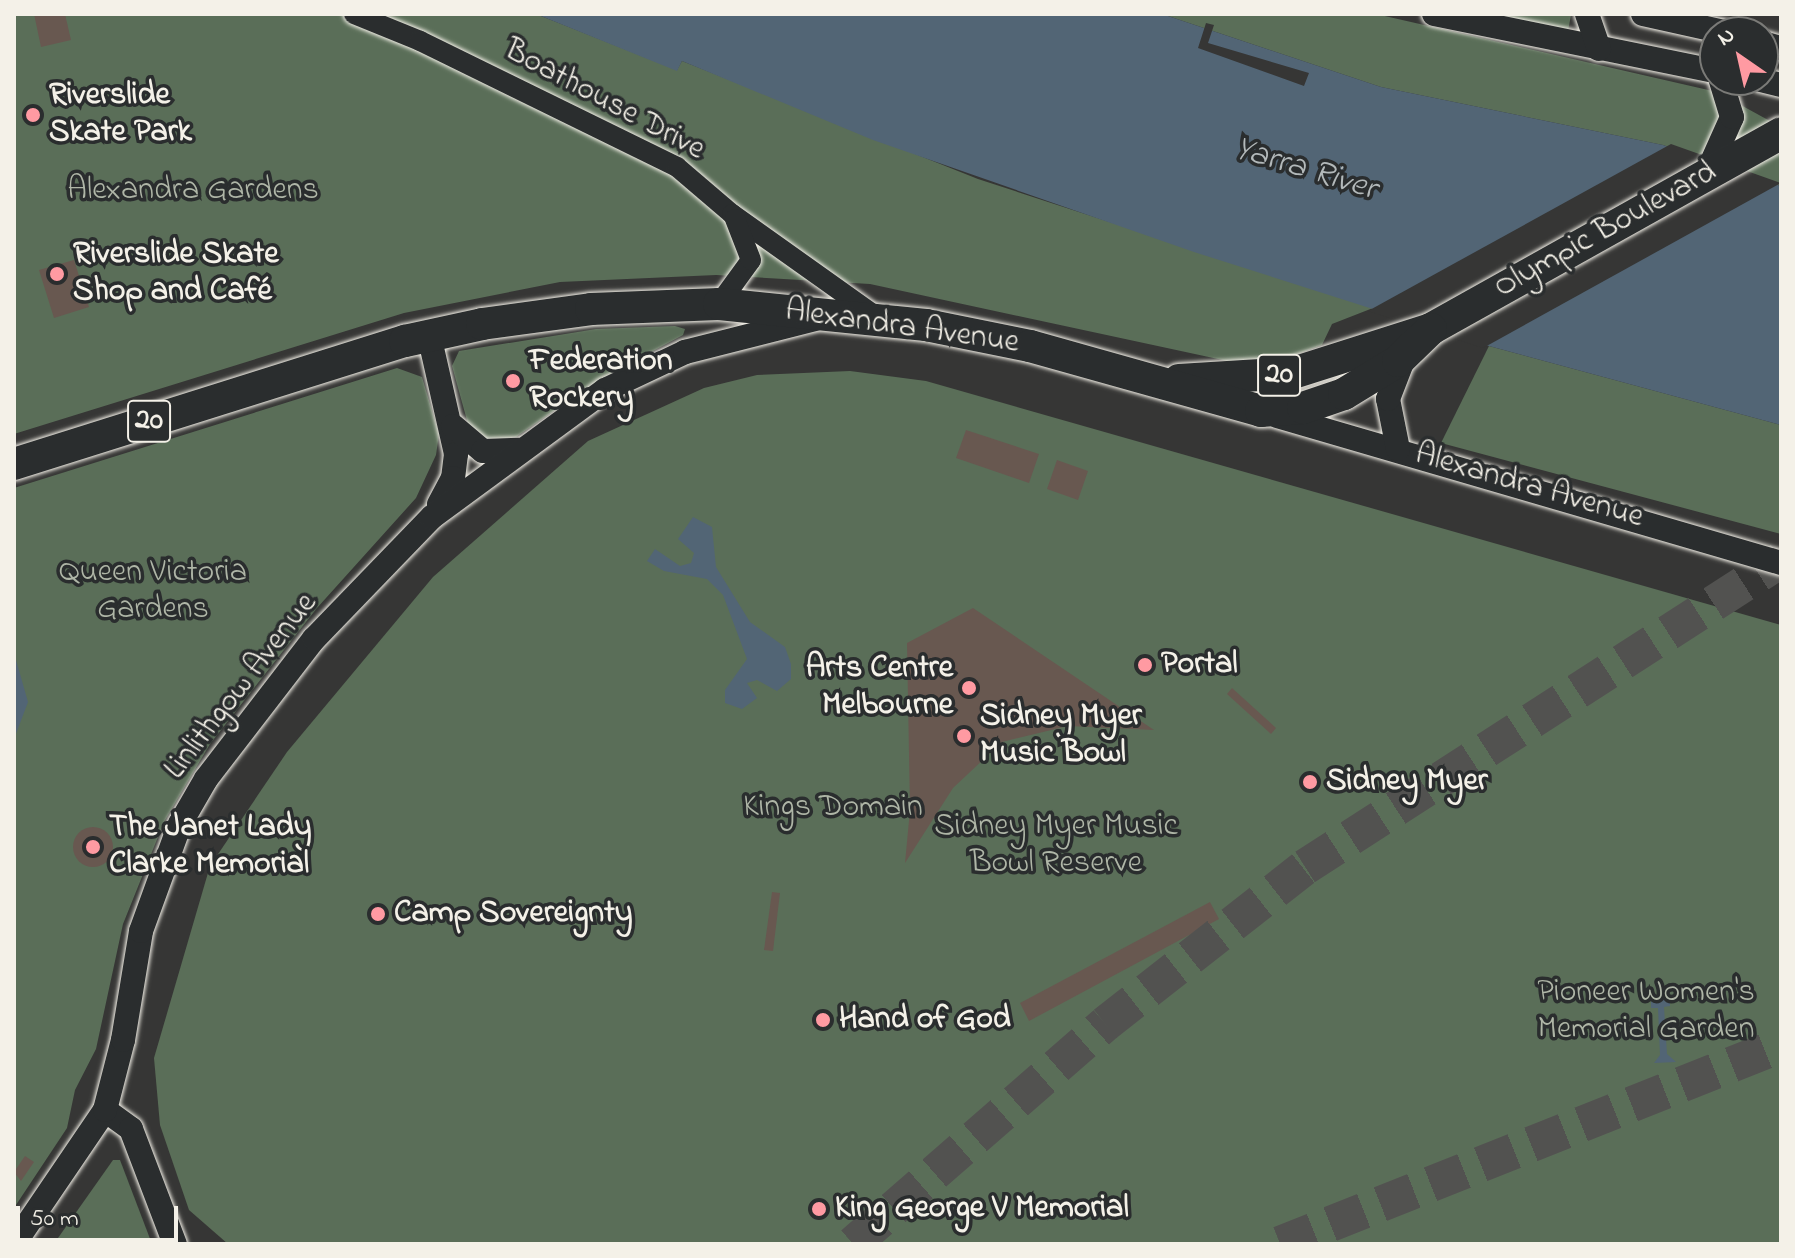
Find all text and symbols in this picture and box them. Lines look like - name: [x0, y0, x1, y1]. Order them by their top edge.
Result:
- north arrow: [1699, 16, 1779, 96]
- text: N: [1712, 20, 1742, 55]
- street label: Boathouse Drive: [497, 32, 711, 170]
- place label: Riverslide Skate Park: [49, 78, 192, 153]
- marker: Riverslide Skate Park: [24, 106, 42, 124]
- water label: Yarra River: [1229, 129, 1381, 211]
- street label: Olympic Boulevard: [1488, 154, 1724, 308]
- park label: Alexandra Gardens: [67, 172, 319, 210]
- place label: Riverslide Skate Shop and Café: [73, 237, 279, 312]
- marker: Riverslide Skate Shop and Café: [48, 265, 66, 283]
- street label: Alexandra Avenue: [783, 293, 1021, 363]
- place label: Federation Rockery: [529, 344, 673, 419]
- road number: 20: [1257, 349, 1301, 401]
- marker: Federation Rockery: [504, 372, 522, 390]
- road number: 20: [127, 395, 171, 447]
- street label: Alexandra Avenue: [1410, 436, 1648, 538]
- park label: Queen Victoria Gardens: [59, 555, 247, 630]
- street label: Linlithgow Avenue: [157, 586, 327, 788]
- place label: Portal: [1161, 646, 1238, 684]
- place label: Arts Centre Melbourne: [806, 651, 953, 726]
- marker: Portal: [1136, 656, 1154, 674]
- marker: Arts Centre Melbourne: [960, 679, 978, 697]
- place label: Sidney Myer Music Bowl: [980, 699, 1142, 774]
- marker: Sidney Myer Music Bowl: [955, 727, 973, 745]
- place label: Sidney Myer: [1326, 763, 1488, 801]
- marker: Sidney Myer: [1301, 773, 1319, 791]
- park label: Kings Domain: [743, 789, 923, 827]
- park label: Sidney Myer Music Bowl Reserve: [934, 809, 1178, 884]
- place label: The Janet Lady Clarke Memorial: [109, 810, 312, 885]
- marker: The Janet Lady Clarke Memorial: [84, 838, 102, 856]
- place label: Camp Sovereignty: [394, 895, 633, 933]
- marker: Camp Sovereignty: [369, 905, 387, 923]
- park label: Pioneer Women's Memorial Garden: [1537, 975, 1755, 1050]
- place label: Hand of God: [839, 1001, 1011, 1039]
- marker: Hand of God: [814, 1011, 832, 1029]
- scale bar: [20, 1190, 182, 1240]
- place label: King George V Memorial: [835, 1190, 1129, 1228]
- marker: King George V Memorial: [810, 1200, 828, 1218]
- text: 50 m: [30, 1202, 79, 1237]

